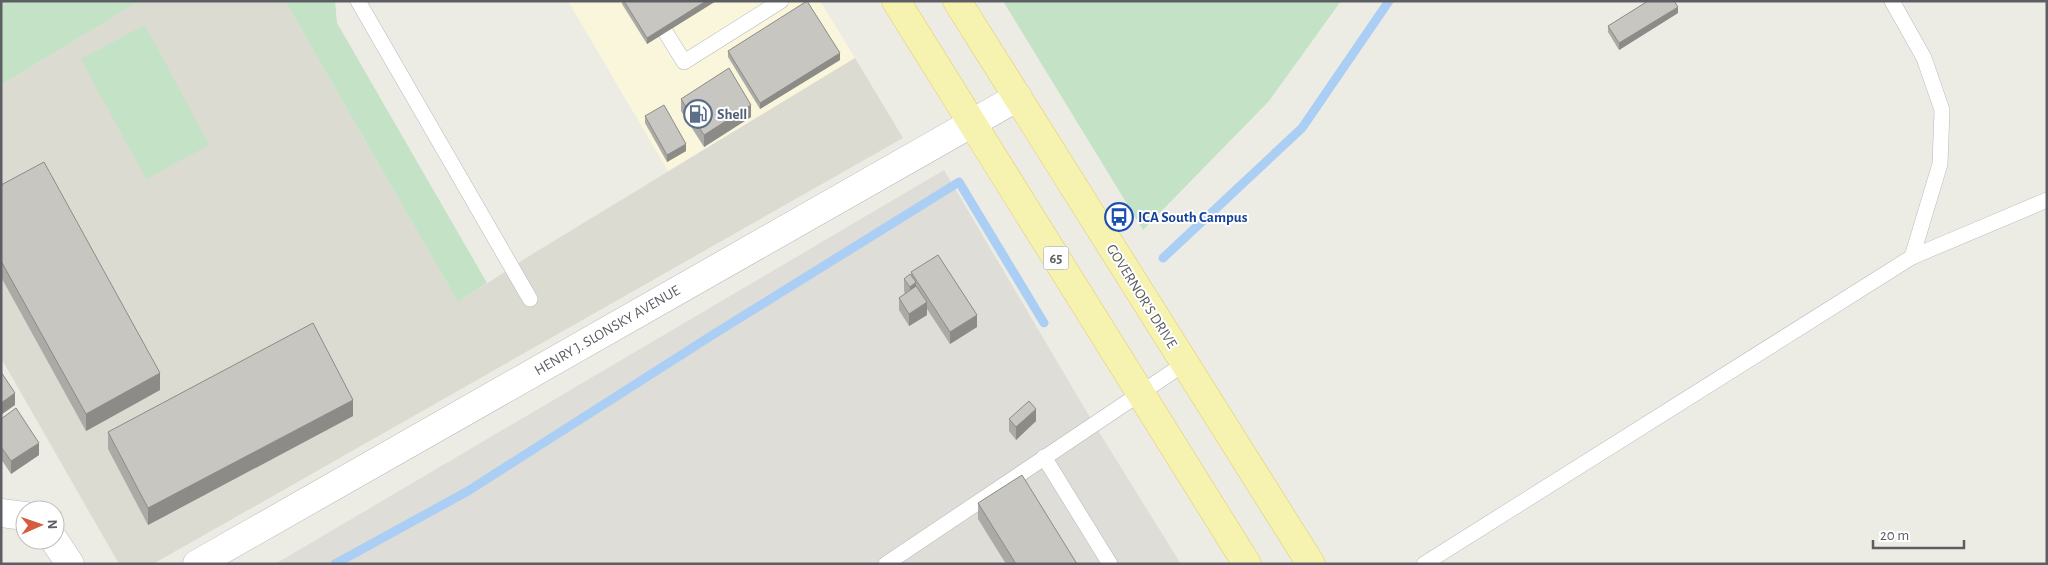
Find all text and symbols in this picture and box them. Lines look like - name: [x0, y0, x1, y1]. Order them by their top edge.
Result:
- fuel station icon: Shell: [683, 99, 713, 129]
- place label: Shell: [717, 107, 747, 122]
- bus stop icon: ICA South Campus: [1104, 202, 1134, 232]
- place label: ICA South Campus: [1138, 210, 1248, 225]
- street label: GOVERNOR'S DRIVE: [1104, 242, 1180, 351]
- road number: 65: [1044, 247, 1068, 270]
- street label: HENRY J. SLONSKY AVENUE: [532, 283, 683, 378]
- north arrow: [15, 500, 65, 550]
- scale bar: [1873, 518, 1964, 550]
- text: N: [45, 519, 59, 530]
- text: 20 m: [1880, 528, 1909, 543]

